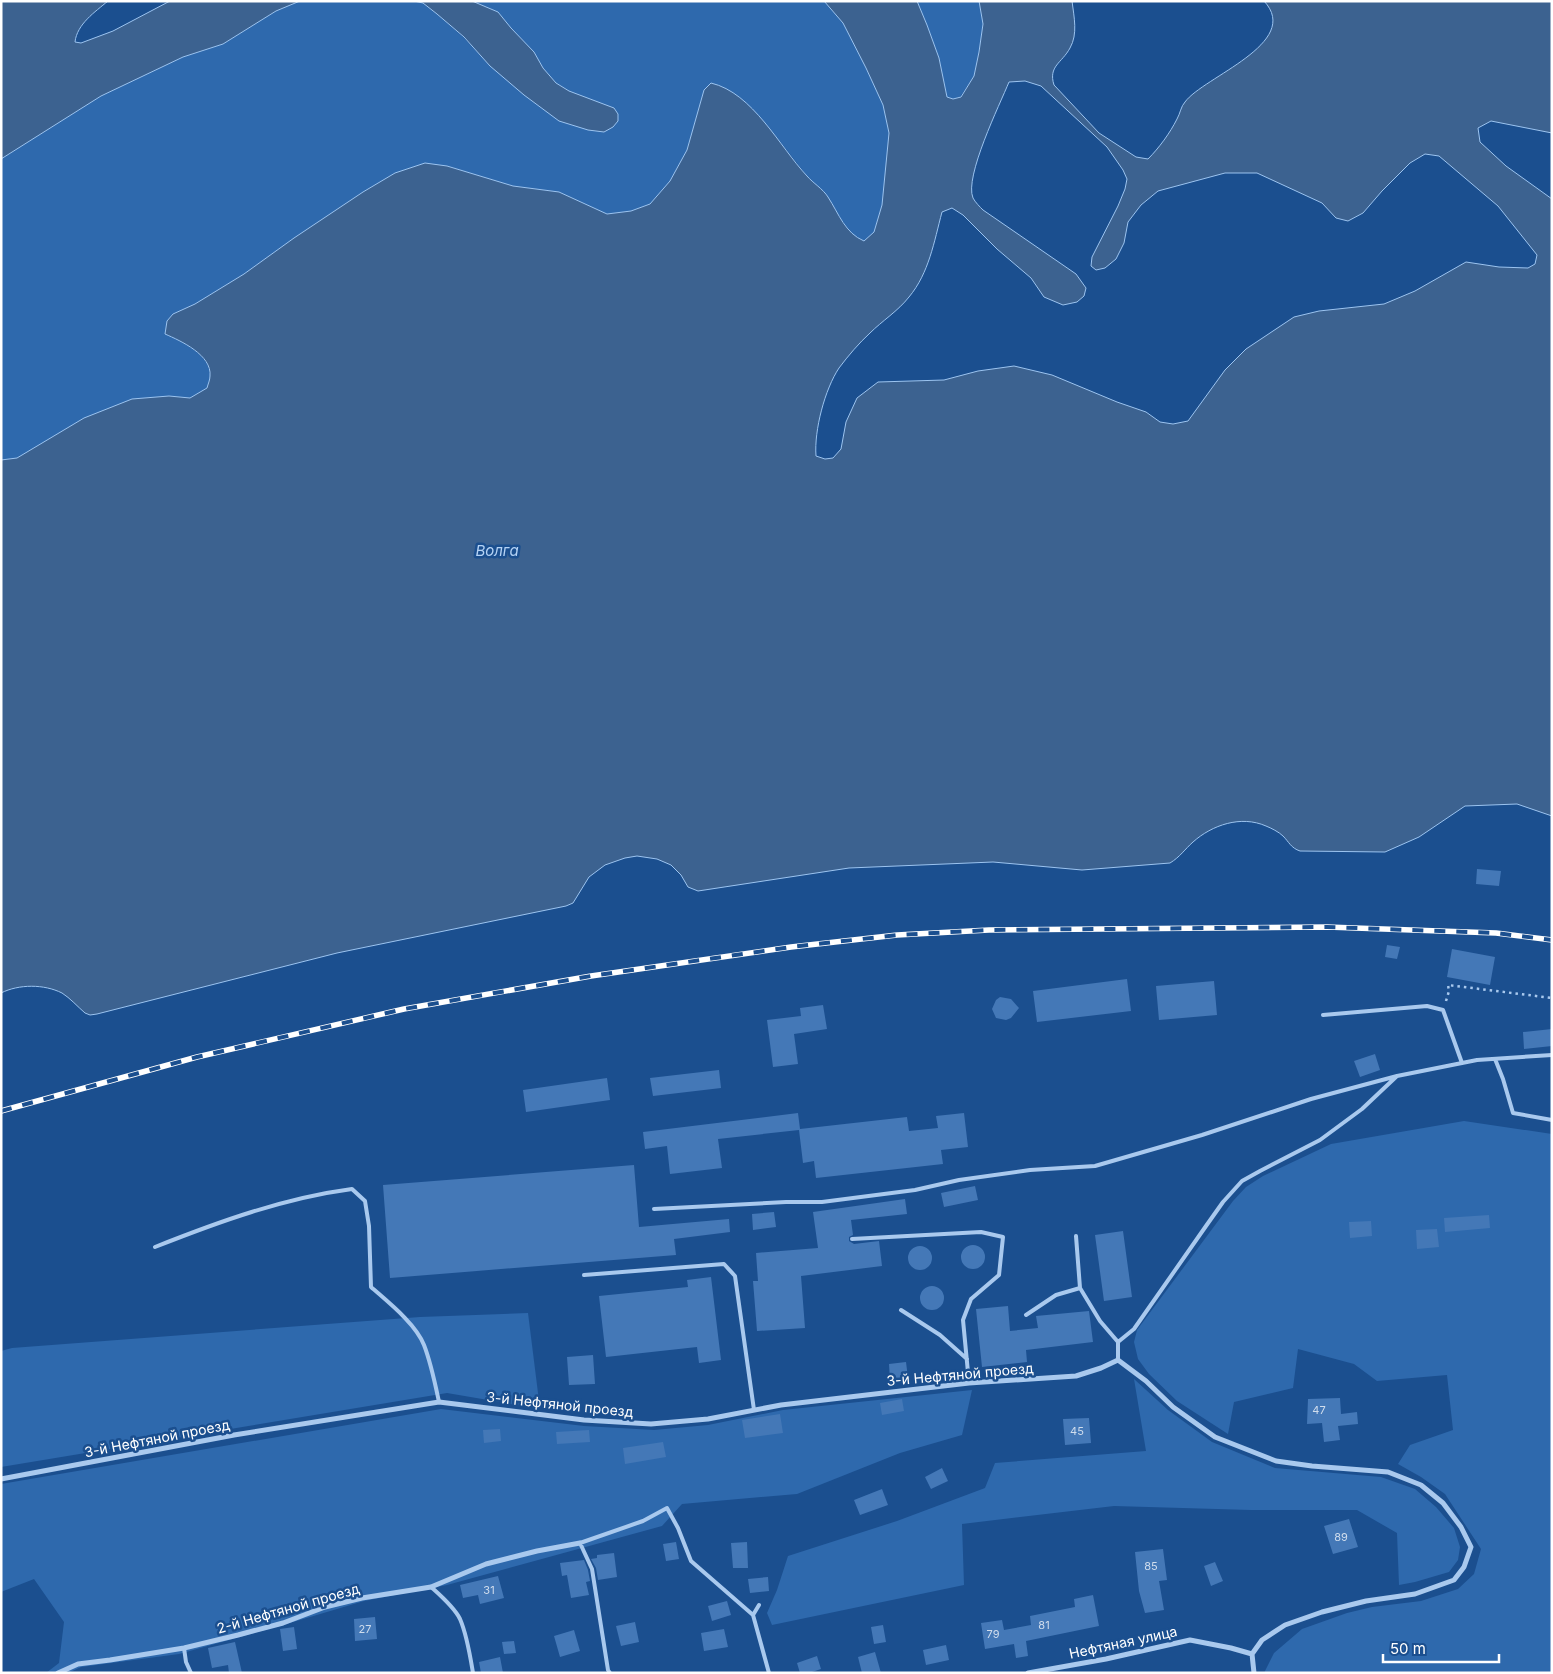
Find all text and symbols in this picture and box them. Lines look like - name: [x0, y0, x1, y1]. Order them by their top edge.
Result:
- water label: Волга: [475, 541, 519, 560]
- street label: 3-й Нефтяной проезд: [886, 1359, 1035, 1389]
- street label: 3-й Нефтяной проезд: [486, 1388, 635, 1420]
- house number: 47: [1312, 1403, 1326, 1417]
- street label: 3-й Нефтяной проезд: [83, 1416, 231, 1460]
- house number: 45: [1070, 1424, 1084, 1438]
- house number: 89: [1334, 1530, 1348, 1544]
- house number: 85: [1144, 1559, 1158, 1573]
- street label: 2-й Нефтяной проезд: [215, 1579, 362, 1637]
- house number: 31: [483, 1583, 495, 1597]
- house number: 81: [1038, 1618, 1050, 1632]
- house number: 27: [359, 1622, 371, 1636]
- street label: Нефтяная улица: [1067, 1622, 1179, 1662]
- house number: 79: [987, 1627, 1000, 1641]
- scale bar: [1383, 1632, 1499, 1664]
- text: 50 m: [1390, 1639, 1426, 1658]

